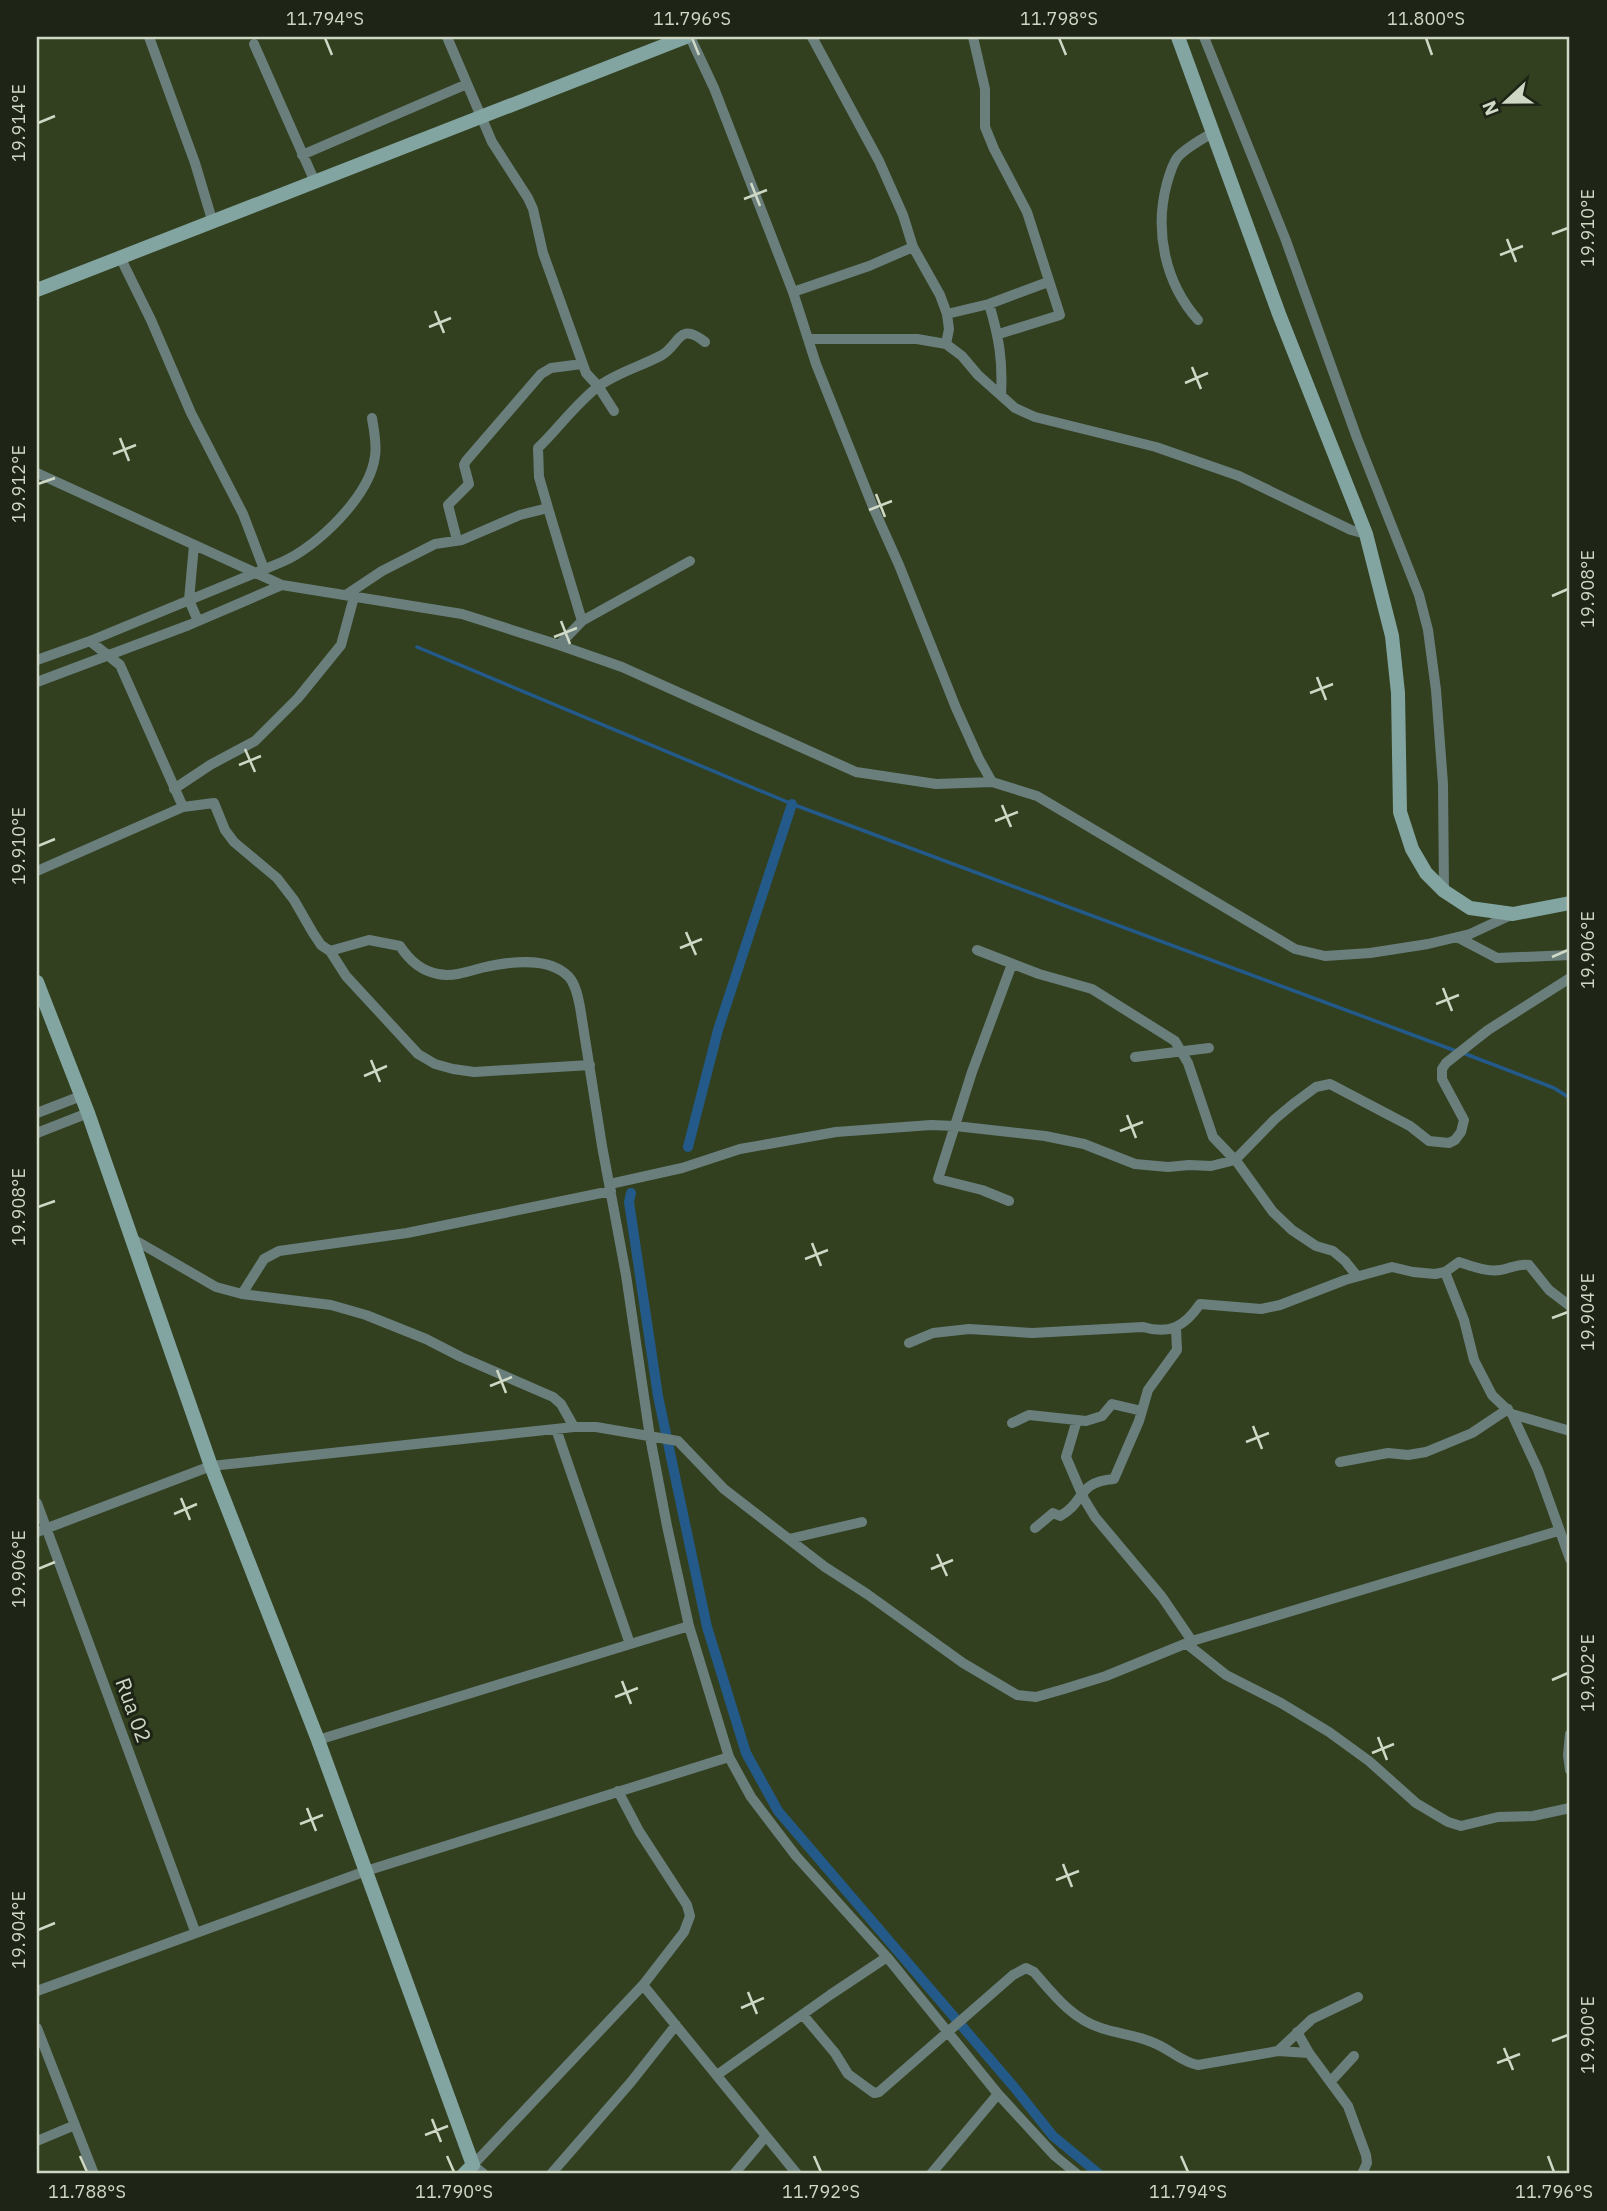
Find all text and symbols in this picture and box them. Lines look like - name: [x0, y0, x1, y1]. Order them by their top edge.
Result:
- text: 11.794°S: [286, 7, 364, 30]
- text: 11.796°S: [653, 7, 731, 30]
- text: 11.798°S: [1020, 7, 1098, 30]
- text: 11.800°S: [1387, 7, 1465, 30]
- north arrow: [1470, 66, 1540, 136]
- text: 19.914°E: [7, 84, 30, 162]
- text: N: [1477, 97, 1504, 119]
- text: 19.910°E: [1576, 189, 1599, 267]
- text: 19.912°E: [7, 445, 30, 523]
- text: 19.908°E: [1576, 550, 1599, 628]
- text: 19.910°E: [7, 807, 30, 885]
- text: 19.906°E: [1576, 911, 1599, 989]
- text: 19.908°E: [7, 1168, 30, 1246]
- text: 19.904°E: [1576, 1273, 1599, 1351]
- text: 19.906°E: [7, 1530, 30, 1608]
- text: 19.902°E: [1576, 1634, 1599, 1712]
- street label: Rua 02: [109, 1674, 159, 1746]
- text: 19.904°E: [7, 1891, 30, 1969]
- text: 19.900°E: [1576, 1996, 1599, 2074]
- text: 11.788°S: [48, 2180, 126, 2203]
- text: 11.790°S: [415, 2180, 493, 2203]
- text: 11.792°S: [782, 2180, 860, 2203]
- text: 11.794°S: [1149, 2180, 1227, 2203]
- text: 11.796°S: [1515, 2180, 1593, 2203]

